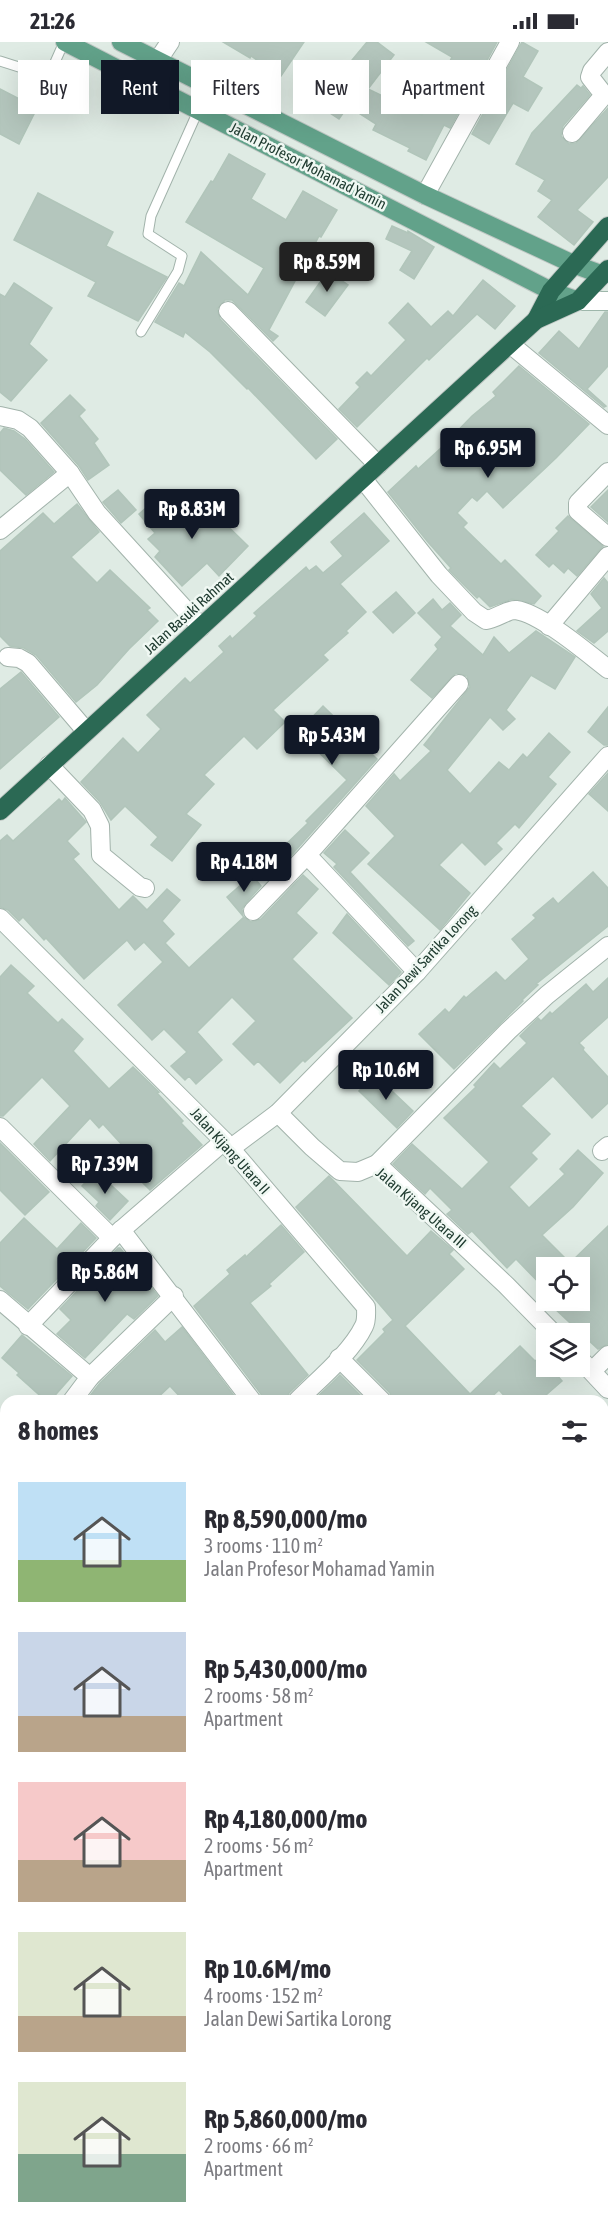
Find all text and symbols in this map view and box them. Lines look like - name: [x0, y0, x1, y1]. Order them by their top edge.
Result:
- text: 21:26: [30, 8, 75, 34]
- chip: Buy: [18, 60, 89, 114]
- chip: Rent: [101, 60, 179, 114]
- chip: Filters: [191, 60, 281, 114]
- chip: New: [293, 60, 369, 114]
- chip: Apartment: [381, 60, 506, 114]
- street label: Jalan Profesor Mohamad Yamin: [227, 119, 389, 212]
- pin: Rp 8.59M: [265, 242, 389, 293]
- text: Rp 8.59M: [293, 250, 361, 273]
- pin: Rp 6.95M: [426, 428, 550, 479]
- text: Rp 6.95M: [454, 436, 522, 459]
- pin: Rp 8.83M: [130, 489, 254, 540]
- text: Rp 8.83M: [158, 497, 226, 520]
- street label: Jalan Basuki Rahmat: [141, 568, 237, 657]
- pin: Rp 5.43M: [270, 715, 394, 766]
- text: Rp 5.43M: [298, 723, 366, 746]
- pin: Rp 4.18M: [182, 842, 306, 893]
- text: Rp 4.18M: [210, 850, 278, 873]
- street label: Jalan Dewi Sartika Lorong: [371, 901, 480, 1016]
- pin: Rp 10.6M: [324, 1050, 448, 1101]
- text: Rp 10.6M: [352, 1058, 420, 1081]
- street label: Jalan Kijang Utara II: [187, 1104, 273, 1197]
- pin: Rp 7.39M: [43, 1144, 167, 1195]
- text: Rp 7.39M: [71, 1152, 139, 1175]
- street label: Jalan Kijang Utara III: [373, 1164, 470, 1251]
- pin: Rp 5.86M: [43, 1252, 167, 1303]
- map controls: [536, 1257, 590, 1377]
- button: locate: [536, 1257, 590, 1311]
- text: Rp 5.86M: [71, 1260, 139, 1283]
- button: layers: [536, 1323, 590, 1377]
- icon: filters: [558, 1415, 591, 1448]
- text: 8 homes: [18, 1416, 98, 1446]
- text: Rp 8,590,000/mo: [204, 1504, 367, 1534]
- icon: home: [66, 1506, 138, 1578]
- text: 3 rooms · 110 m²: [204, 1534, 323, 1557]
- text: Jalan Profesor Mohamad Yamin: [204, 1557, 435, 1580]
- text: Rp 5,430,000/mo: [204, 1654, 367, 1684]
- icon: home: [66, 1656, 138, 1728]
- text: 2 rooms · 58 m²: [204, 1684, 314, 1707]
- text: Apartment: [204, 1707, 283, 1730]
- text: Rp 4,180,000/mo: [204, 1804, 367, 1834]
- icon: home: [66, 1806, 138, 1878]
- text: 2 rooms · 56 m²: [204, 1834, 314, 1857]
- text: Apartment: [204, 1857, 283, 1880]
- text: Rp 10.6M/mo: [204, 1954, 331, 1984]
- icon: home: [66, 1956, 138, 2028]
- text: 4 rooms · 152 m²: [204, 1984, 323, 2007]
- text: Jalan Dewi Sartika Lorong: [204, 2007, 391, 2030]
- text: Rp 5,860,000/mo: [204, 2104, 367, 2134]
- icon: home: [66, 2106, 138, 2178]
- text: 2 rooms · 66 m²: [204, 2134, 314, 2157]
- text: Apartment: [204, 2157, 283, 2180]

